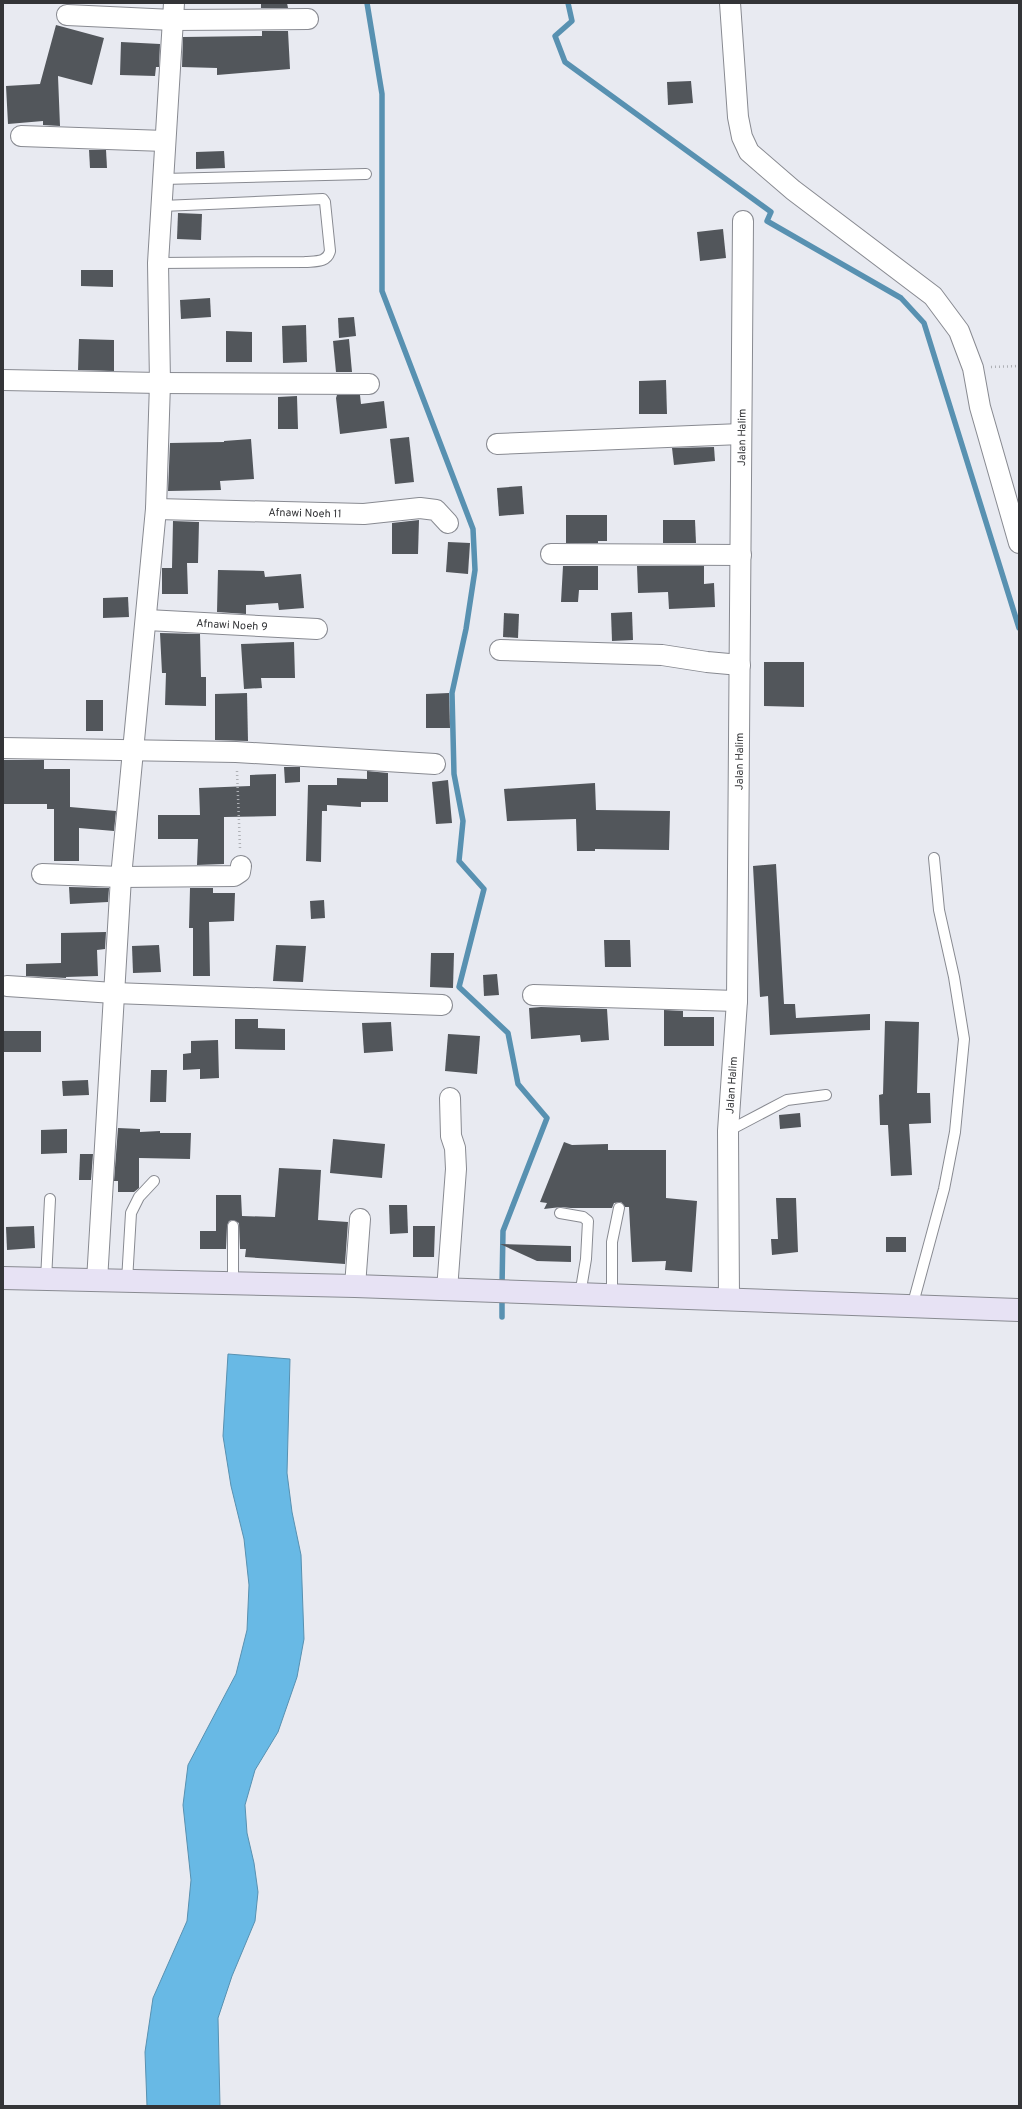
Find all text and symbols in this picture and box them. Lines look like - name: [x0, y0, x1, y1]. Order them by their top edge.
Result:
- street label: Jalan Halim: [735, 408, 750, 466]
- street label: Afnawi Noeh 11: [268, 506, 342, 521]
- street label: Afnawi Noeh 9: [196, 617, 268, 634]
- street label: Jalan Halim: [733, 732, 747, 790]
- street label: Jalan Halim: [723, 1056, 741, 1114]

